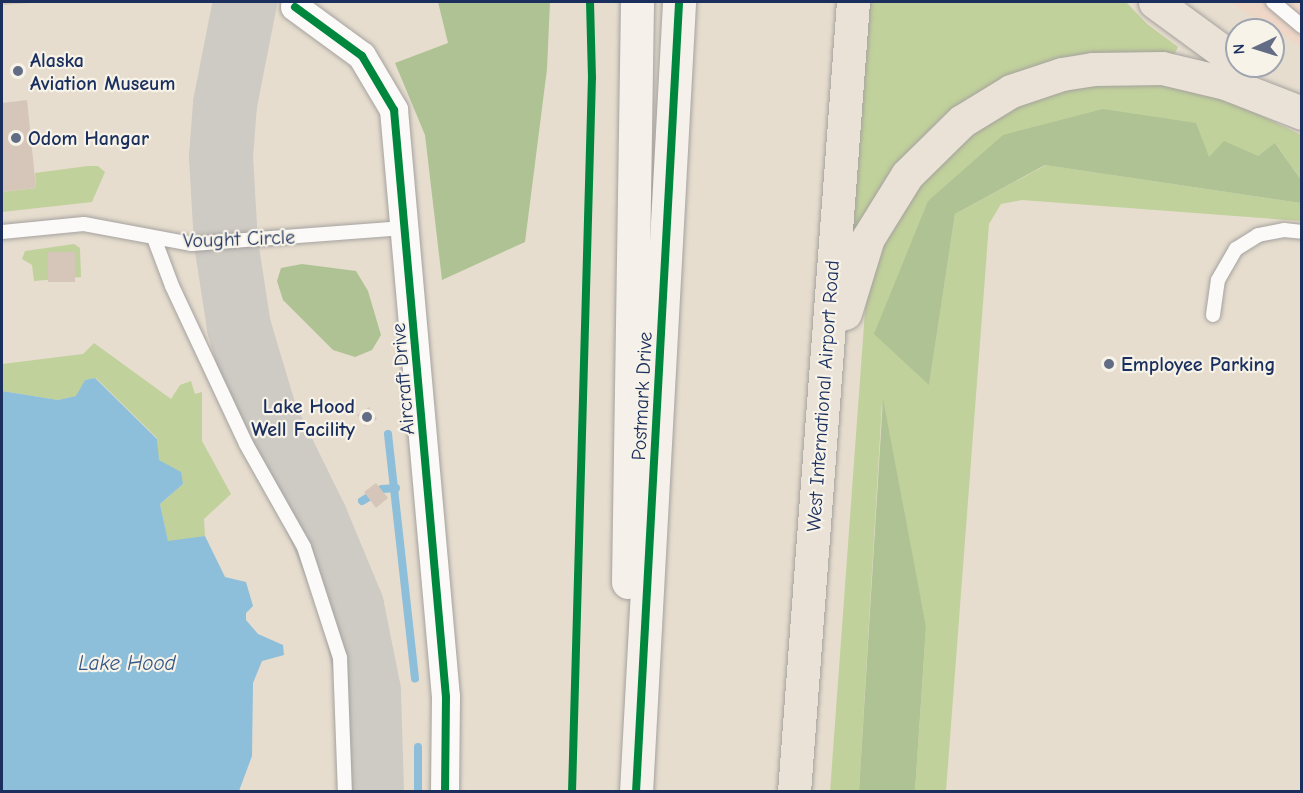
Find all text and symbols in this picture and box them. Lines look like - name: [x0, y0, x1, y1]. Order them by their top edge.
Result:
- north arrow: [1225, 18, 1285, 78]
- text: N: [1230, 43, 1248, 55]
- place label: Alaska Aviation Museum: [30, 48, 175, 95]
- marker: Alaska Aviation Museum: [11, 64, 25, 78]
- place label: Odom Hangar: [28, 126, 149, 150]
- marker: Odom Hangar: [9, 131, 23, 145]
- street label: Vought Circle: [182, 225, 296, 253]
- street label: West International Airport Road: [802, 259, 844, 533]
- street label: Aircraft Drive: [386, 322, 420, 436]
- street label: Postmark Drive: [627, 331, 657, 461]
- place label: Employee Parking: [1121, 352, 1275, 376]
- marker: Employee Parking: [1102, 357, 1116, 371]
- place label: Lake Hood Well Facility: [251, 394, 355, 441]
- marker: Lake Hood Well Facility: [360, 410, 374, 424]
- water label: Lake Hood: [78, 650, 176, 676]

